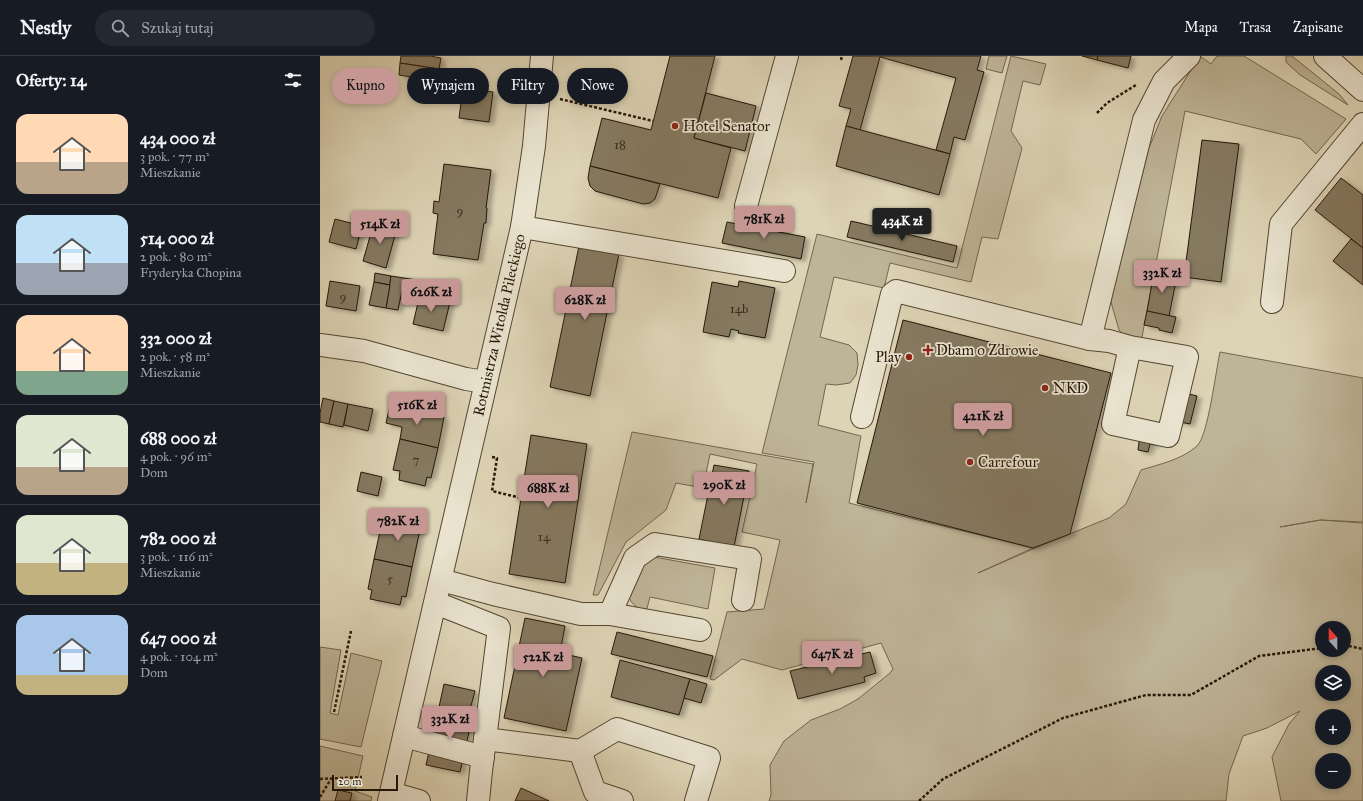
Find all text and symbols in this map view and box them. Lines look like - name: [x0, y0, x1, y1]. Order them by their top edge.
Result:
- search box: [95, 10, 375, 46]
- text: Nestly: [20, 16, 71, 39]
- icon: search: [109, 17, 131, 39]
- text: Szukaj tutaj: [141, 19, 213, 37]
- text: Mapa: [1184, 19, 1218, 36]
- text: Trasa: [1240, 19, 1271, 36]
- text: Zapisane: [1293, 19, 1343, 36]
- chip: Kupno: [332, 68, 399, 104]
- chip: Wynajem: [407, 68, 489, 104]
- chip: Filtry: [497, 68, 559, 104]
- chip: Nowe: [567, 68, 628, 104]
- icon: filters: [282, 69, 304, 91]
- text: Oferty: 14: [16, 70, 86, 91]
- place label: Hotel Senator: [683, 117, 771, 135]
- marker: Hotel Senator: [670, 121, 680, 131]
- text: 434 000 zł: [140, 128, 215, 149]
- icon: home: [48, 130, 96, 178]
- house number: 18: [614, 137, 626, 153]
- text: 3 pok. · 77 m²: [140, 149, 210, 165]
- text: Mieszkanie: [140, 165, 201, 181]
- house number: 9: [457, 203, 464, 219]
- pin: 781K zł: [727, 206, 801, 240]
- pin: 434K zł: [865, 208, 939, 242]
- pin: 514K zł: [343, 211, 417, 245]
- text: 781K zł: [744, 211, 784, 227]
- text: 434K zł: [881, 213, 923, 229]
- text: 514K zł: [360, 216, 400, 232]
- text: 514 000 zł: [140, 228, 214, 249]
- icon: home: [48, 231, 96, 279]
- street label: Rotmistrza Witolda Pileckiego: [469, 232, 529, 418]
- text: 2 pok. · 80 m²: [140, 249, 211, 265]
- pin: 332K zł: [1125, 260, 1199, 294]
- text: Fryderyka Chopina: [140, 265, 241, 281]
- text: 332K zł: [1143, 265, 1181, 281]
- pin: 626K zł: [394, 279, 468, 313]
- text: 626K zł: [410, 284, 452, 300]
- pin: 628K zł: [548, 287, 622, 321]
- house number: 9: [340, 289, 347, 305]
- text: 628K zł: [564, 292, 606, 308]
- house number: 14b: [730, 301, 748, 317]
- text: 332 000 zł: [140, 328, 211, 349]
- icon: home: [48, 331, 96, 379]
- place label: Dbam o Zdrowie: [936, 341, 1038, 359]
- marker: Dbam o Zdrowie: [923, 345, 933, 355]
- place label: Play: [875, 348, 902, 366]
- text: 2 pok. · 58 m²: [140, 349, 210, 365]
- marker: Play: [904, 352, 914, 362]
- text: Mieszkanie: [140, 365, 201, 381]
- place label: NKD: [1053, 379, 1088, 397]
- marker: NKD: [1040, 383, 1050, 393]
- pin: 516K zł: [380, 392, 454, 426]
- text: 516K zł: [397, 397, 437, 413]
- pin: 421K zł: [946, 403, 1020, 437]
- text: 421K zł: [963, 408, 1003, 424]
- text: 688 000 zł: [140, 428, 216, 449]
- icon: home: [48, 431, 96, 479]
- text: 4 pok. · 96 m²: [140, 449, 211, 465]
- house number: 7: [413, 452, 420, 468]
- place label: Carrefour: [978, 453, 1039, 471]
- marker: Carrefour: [965, 457, 975, 467]
- text: Dom: [140, 465, 168, 481]
- pin: 290K zł: [687, 472, 761, 506]
- pin: 688K zł: [511, 475, 585, 509]
- text: 290K zł: [703, 477, 745, 493]
- text: 688K zł: [527, 480, 569, 496]
- pin: 782K zł: [361, 508, 435, 542]
- text: 782K zł: [377, 513, 419, 529]
- text: 782 000 zł: [140, 528, 216, 549]
- house number: 14: [538, 529, 551, 545]
- icon: home: [48, 531, 96, 579]
- text: 3 pok. · 116 m²: [140, 549, 213, 565]
- text: Mieszkanie: [140, 565, 201, 581]
- house number: 5: [387, 571, 393, 587]
- north arrow: [1315, 621, 1351, 657]
- map controls: [1315, 621, 1351, 789]
- text: 647 000 zł: [140, 628, 216, 649]
- icon: home: [48, 631, 96, 679]
- pin: 647K zł: [795, 641, 869, 675]
- pin: 522K zł: [506, 644, 580, 678]
- text: 647K zł: [811, 646, 853, 662]
- text: 4 pok. · 104 m²: [140, 649, 218, 665]
- text: 522K zł: [523, 649, 563, 665]
- text: Dom: [140, 665, 168, 681]
- button: layers: [1315, 665, 1351, 701]
- pin: 332K zł: [413, 706, 487, 740]
- button: +: [1315, 709, 1351, 745]
- text: 332K zł: [431, 711, 469, 727]
- button: −: [1315, 753, 1351, 789]
- scale bar: [332, 773, 398, 792]
- text: 20 m: [338, 775, 361, 788]

